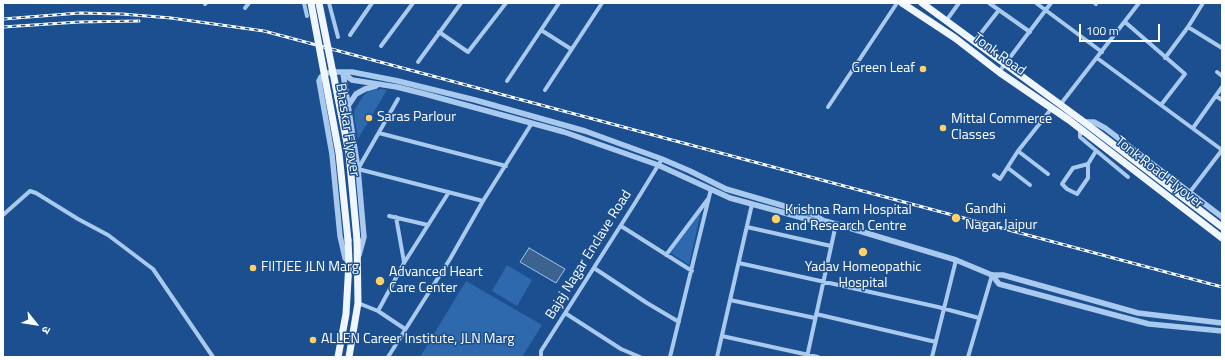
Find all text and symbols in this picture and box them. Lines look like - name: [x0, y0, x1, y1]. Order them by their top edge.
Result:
- scale bar: [1081, 16, 1162, 42]
- text: 100 m: [1086, 21, 1119, 40]
- street label: Tonk Road: [969, 30, 1029, 80]
- place label: Green Leaf: [852, 61, 915, 77]
- marker: Green Leaf: [918, 64, 928, 74]
- street label: Bhaskar Flyover: [331, 82, 363, 178]
- place label: Saras Parlour: [377, 110, 456, 126]
- place label: Mittal Commerce Classes: [951, 112, 1052, 144]
- marker: Saras Parlour: [364, 113, 374, 123]
- marker: Mittal Commerce Classes: [938, 123, 948, 133]
- street label: Tonk Road Flyover: [1112, 133, 1206, 213]
- street label: Bajaj Nagar Enclave Road: [542, 187, 636, 323]
- place label: Gandhi Nagar Jaipur: [965, 202, 1037, 234]
- place label: Krishna Ram Hospital and Research Centre: [785, 203, 912, 236]
- marker: Gandhi Nagar Jaipur: [950, 212, 962, 224]
- marker: Krishna Ram Hospital and Research Centre: [770, 213, 782, 225]
- marker: Yadav Homeopathic Hospital: [857, 246, 869, 258]
- place label: FIITJEE JLN Marg: [261, 260, 359, 276]
- place label: Yadav Homeopathic Hospital: [805, 260, 921, 292]
- marker: FIITJEE JLN Marg: [248, 263, 258, 273]
- place label: Advanced Heart Care Center: [389, 265, 483, 298]
- marker: Advanced Heart Care Center: [374, 275, 386, 287]
- north arrow: [16, 304, 56, 344]
- text: उ: [38, 323, 55, 337]
- place label: ALLEN Career Institute, JLN Marg: [321, 332, 514, 348]
- marker: ALLEN Career Institute, JLN Marg: [308, 335, 318, 345]

